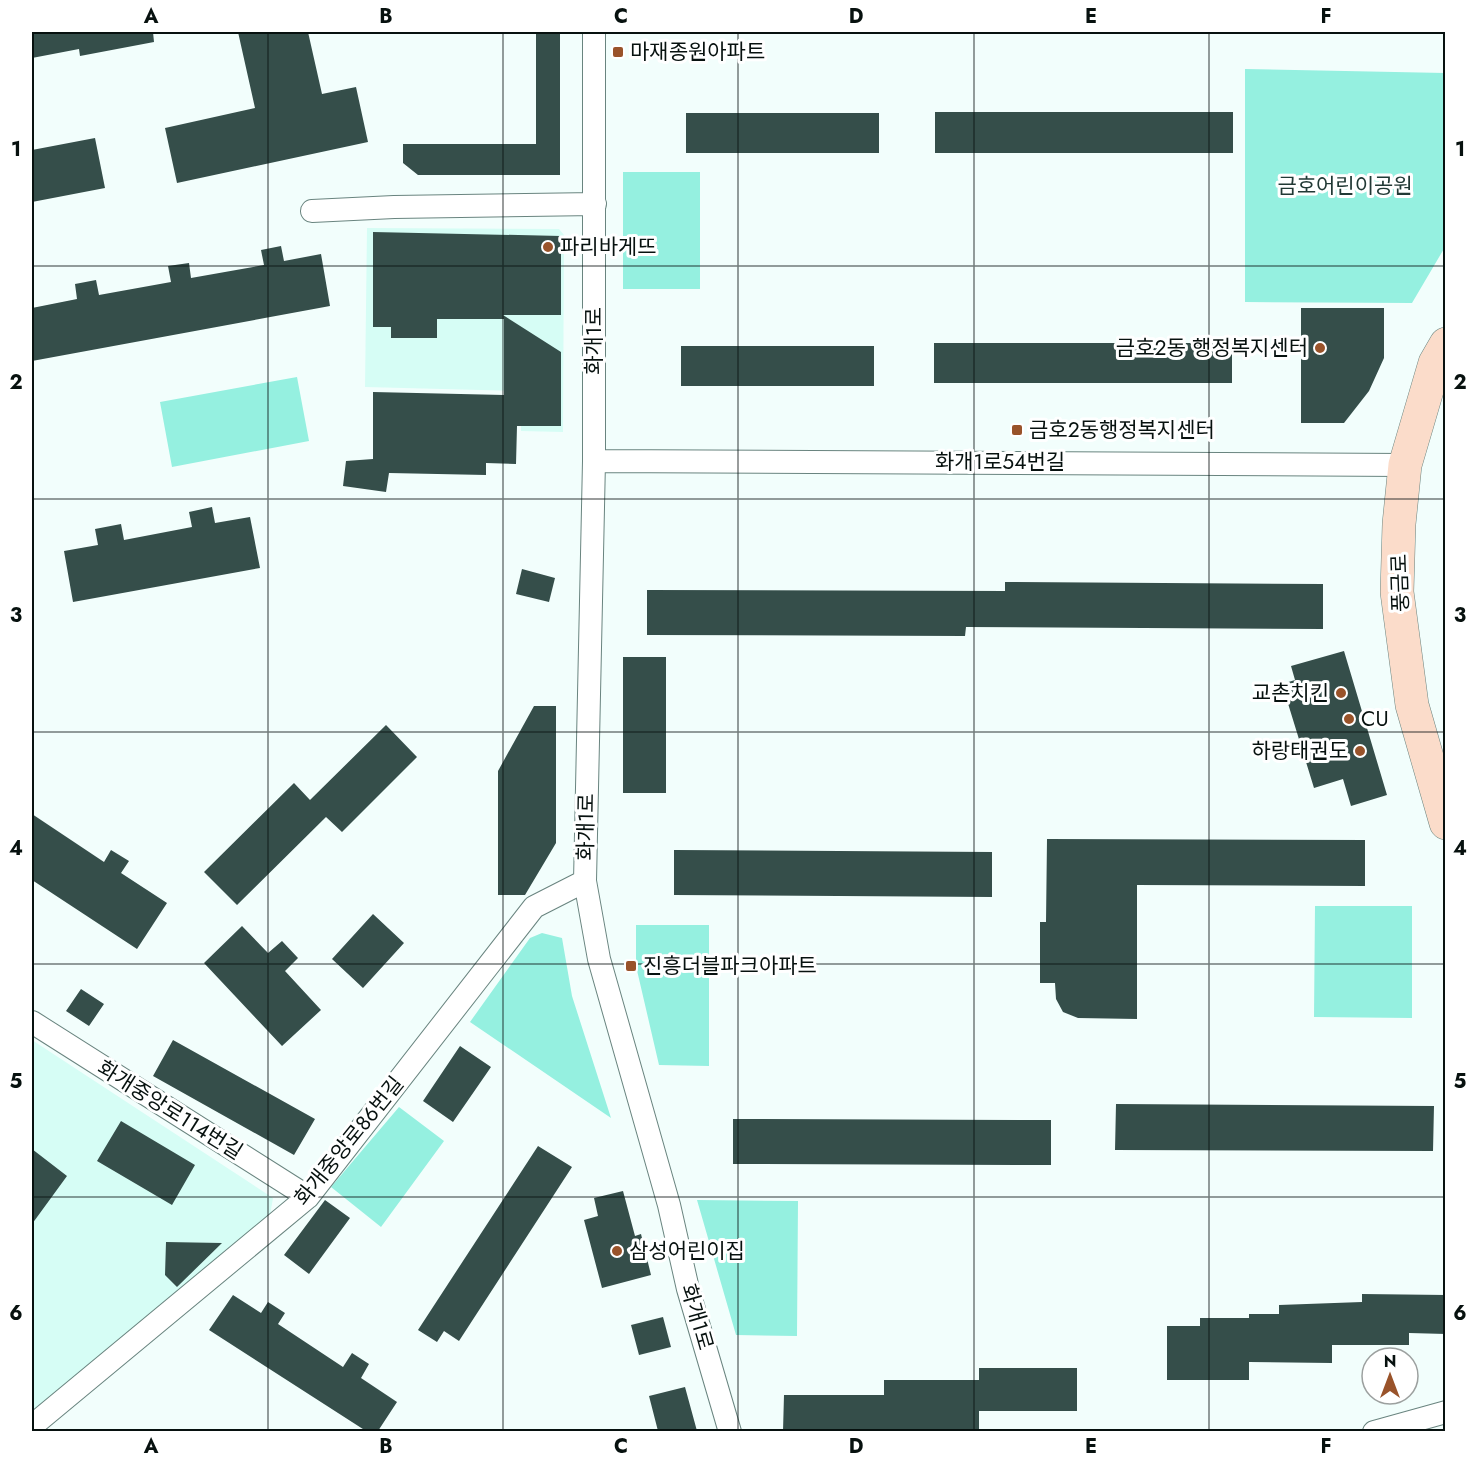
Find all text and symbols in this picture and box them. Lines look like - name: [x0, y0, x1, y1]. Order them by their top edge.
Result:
- text: A: [143, 2, 159, 31]
- text: B: [379, 2, 393, 31]
- text: C: [614, 2, 628, 31]
- text: D: [849, 2, 863, 31]
- text: E: [1085, 2, 1097, 31]
- text: F: [1320, 2, 1332, 31]
- place label: 마재종원아파트: [630, 37, 765, 67]
- marker: 마재종원아파트: [611, 45, 625, 59]
- text: 1: [11, 135, 21, 164]
- text: 1: [1455, 135, 1465, 164]
- park label: 금호어린이공원: [1277, 171, 1413, 201]
- place label: 파리바게뜨: [560, 232, 657, 262]
- marker: 파리바게뜨: [541, 240, 555, 254]
- street label: 화개1로: [579, 307, 609, 375]
- place label: 금호2동 행정복지센터: [1116, 333, 1308, 363]
- marker: 금호2동 행정복지센터: [1313, 341, 1327, 355]
- text: 2: [9, 368, 23, 397]
- text: 2: [1453, 368, 1467, 397]
- place label: 금호2동행정복지센터: [1029, 415, 1215, 445]
- marker: 금호2동행정복지센터: [1010, 423, 1024, 437]
- street label: 화개1로54번길: [935, 447, 1065, 477]
- street label: 풍금로: [1384, 554, 1416, 612]
- text: 3: [10, 601, 22, 630]
- text: 3: [1454, 601, 1466, 630]
- place label: 교촌치킨: [1252, 678, 1329, 708]
- marker: 교촌치킨: [1334, 686, 1348, 700]
- place label: CU: [1361, 704, 1389, 734]
- marker: CU: [1342, 712, 1356, 726]
- place label: 하랑태권도: [1251, 736, 1348, 766]
- marker: 하랑태권도: [1353, 744, 1367, 758]
- street label: 화개1로: [570, 793, 602, 861]
- text: 4: [9, 834, 23, 863]
- text: 4: [1453, 834, 1467, 863]
- place label: 진흥더블파크아파트: [643, 951, 817, 981]
- marker: 진흥더블파크아파트: [624, 959, 638, 973]
- street label: 화개중앙로114번길: [91, 1053, 249, 1167]
- text: 5: [10, 1067, 23, 1096]
- text: 5: [1454, 1067, 1467, 1096]
- street label: 화개중앙로86번길: [287, 1070, 411, 1212]
- place label: 삼성어린이집: [629, 1236, 745, 1266]
- marker: 삼성어린이집: [610, 1244, 624, 1258]
- street label: 화개1로: [673, 1280, 721, 1354]
- text: 6: [9, 1299, 23, 1328]
- text: 6: [1453, 1299, 1467, 1328]
- north arrow: [1360, 1346, 1420, 1406]
- text: N: [1384, 1350, 1396, 1373]
- text: A: [143, 1432, 159, 1461]
- text: B: [379, 1432, 393, 1461]
- text: C: [614, 1432, 628, 1461]
- text: D: [849, 1432, 863, 1461]
- text: E: [1085, 1432, 1097, 1461]
- text: F: [1320, 1432, 1332, 1461]

